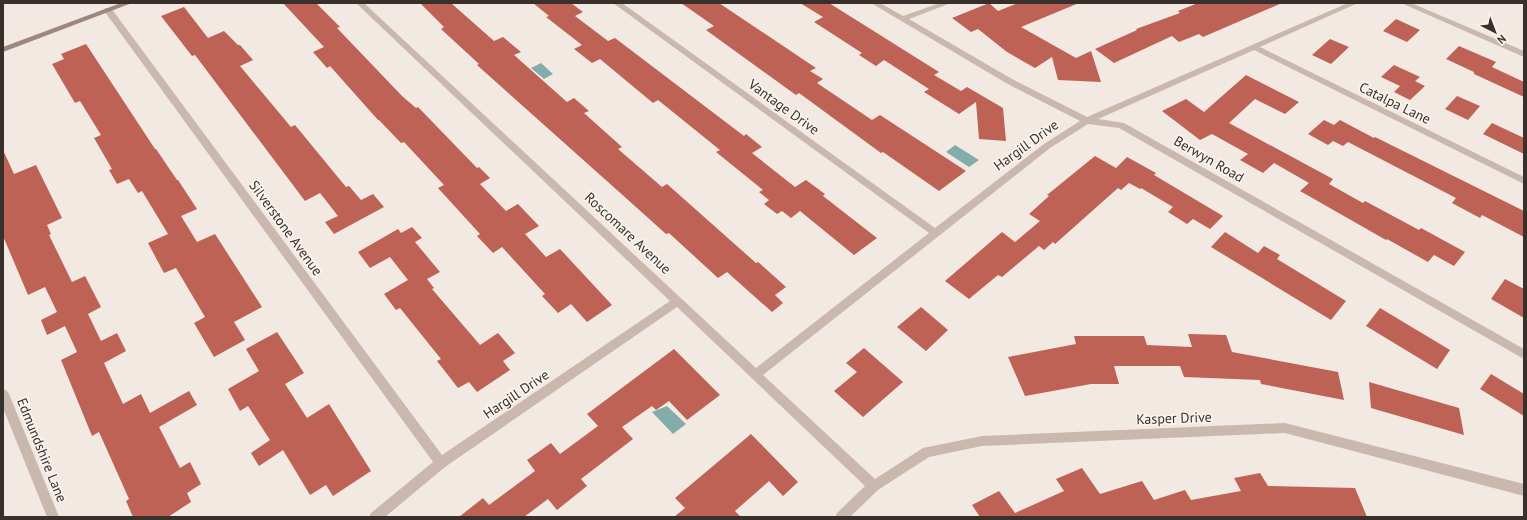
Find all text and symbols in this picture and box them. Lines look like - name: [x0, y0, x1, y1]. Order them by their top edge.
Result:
- north arrow: [1475, 12, 1515, 52]
- text: N: [1494, 32, 1509, 47]
- street label: Vantage Drive: [744, 75, 823, 139]
- street label: Catalpa Lane: [1356, 78, 1434, 128]
- street label: Hargill Drive: [990, 115, 1062, 175]
- street label: Berwyn Road: [1171, 132, 1247, 186]
- street label: Silverstone Avenue: [245, 177, 327, 279]
- street label: Roscomare Avenue: [581, 188, 675, 278]
- street label: Hargill Drive: [480, 365, 552, 423]
- street label: Edmundshire Lane: [13, 395, 71, 505]
- street label: Kasper Drive: [1136, 408, 1212, 428]

